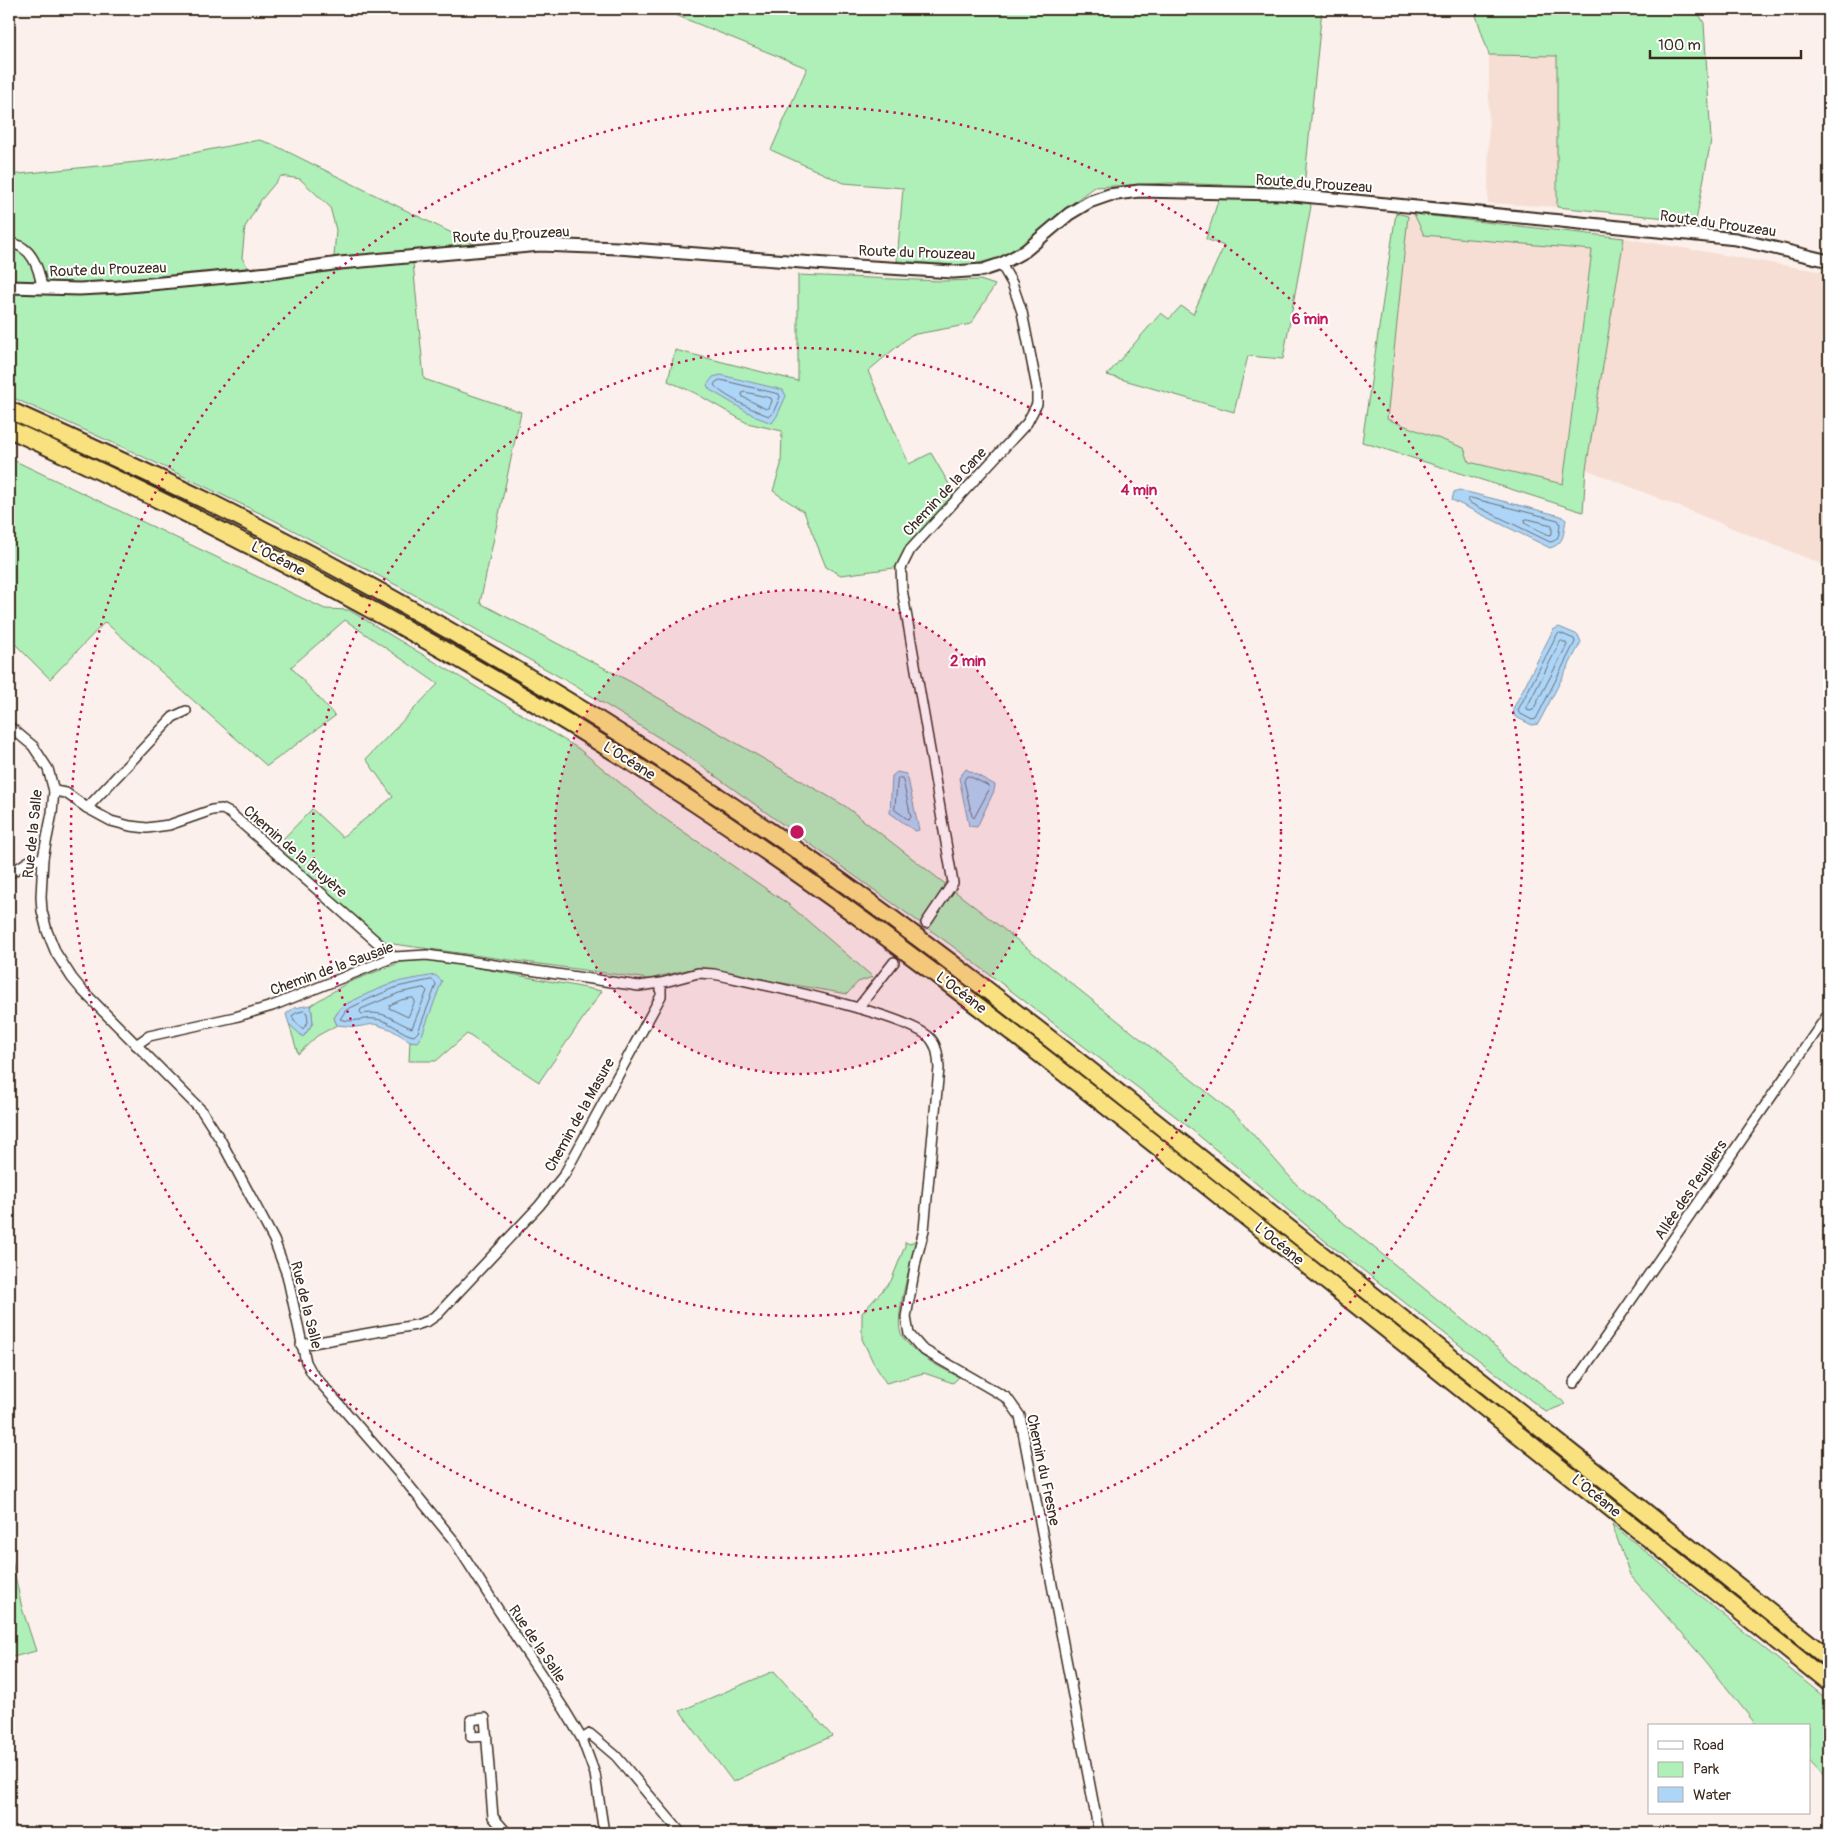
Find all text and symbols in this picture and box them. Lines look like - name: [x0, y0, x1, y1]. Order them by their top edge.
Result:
- scale bar: [1650, 28, 1802, 60]
- text: 100 m: [1658, 36, 1701, 55]
- street label: Route du Prouzeau: [1255, 170, 1373, 198]
- street label: Route du Prouzeau: [1659, 206, 1777, 242]
- street label: Route du Prouzeau: [452, 222, 570, 248]
- street label: Route du Prouzeau: [858, 241, 976, 265]
- street label: Route du Prouzeau: [49, 258, 167, 282]
- text: 6 min: [1292, 310, 1329, 329]
- street label: Chemin de la Cane: [899, 443, 991, 540]
- text: 4 min: [1121, 481, 1158, 500]
- street label: L’Océane: [248, 537, 309, 581]
- text: 2 min: [950, 652, 986, 671]
- street label: L’Océane: [599, 738, 659, 785]
- street label: Rue de la Salle: [19, 788, 47, 879]
- street label: Chemin de la Bruyère: [239, 802, 351, 903]
- centre of rings: [788, 823, 806, 841]
- street label: Chemin de la Sausaie: [268, 938, 397, 1000]
- street label: L’Océane: [932, 968, 990, 1018]
- street label: Chemin de la Masure: [541, 1054, 619, 1175]
- street label: Allée des Peupliers: [1651, 1136, 1732, 1244]
- street label: L’Océane: [1250, 1218, 1308, 1270]
- street label: Rue de la Salle: [286, 1259, 326, 1351]
- street label: Chemin du Fresne: [1022, 1413, 1064, 1528]
- street label: L’Océane: [1567, 1470, 1625, 1522]
- street label: Rue de la Salle: [504, 1602, 570, 1687]
- legend: [1648, 1724, 1810, 1814]
- text: Road: [1693, 1736, 1724, 1755]
- text: Park: [1693, 1760, 1720, 1779]
- text: Water: [1693, 1786, 1732, 1805]

